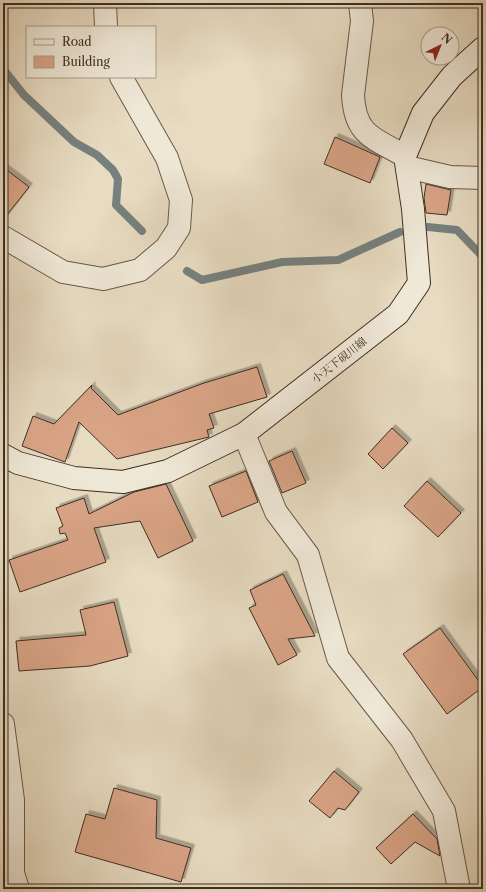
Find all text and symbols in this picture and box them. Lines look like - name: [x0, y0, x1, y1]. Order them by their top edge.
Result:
- legend: [26, 26, 156, 78]
- north arrow: [420, 26, 460, 66]
- text: N: [439, 30, 455, 47]
- text: Road: [62, 34, 92, 49]
- text: Building: [62, 54, 110, 69]
- street label: 小天下硯川線: [309, 334, 369, 386]

